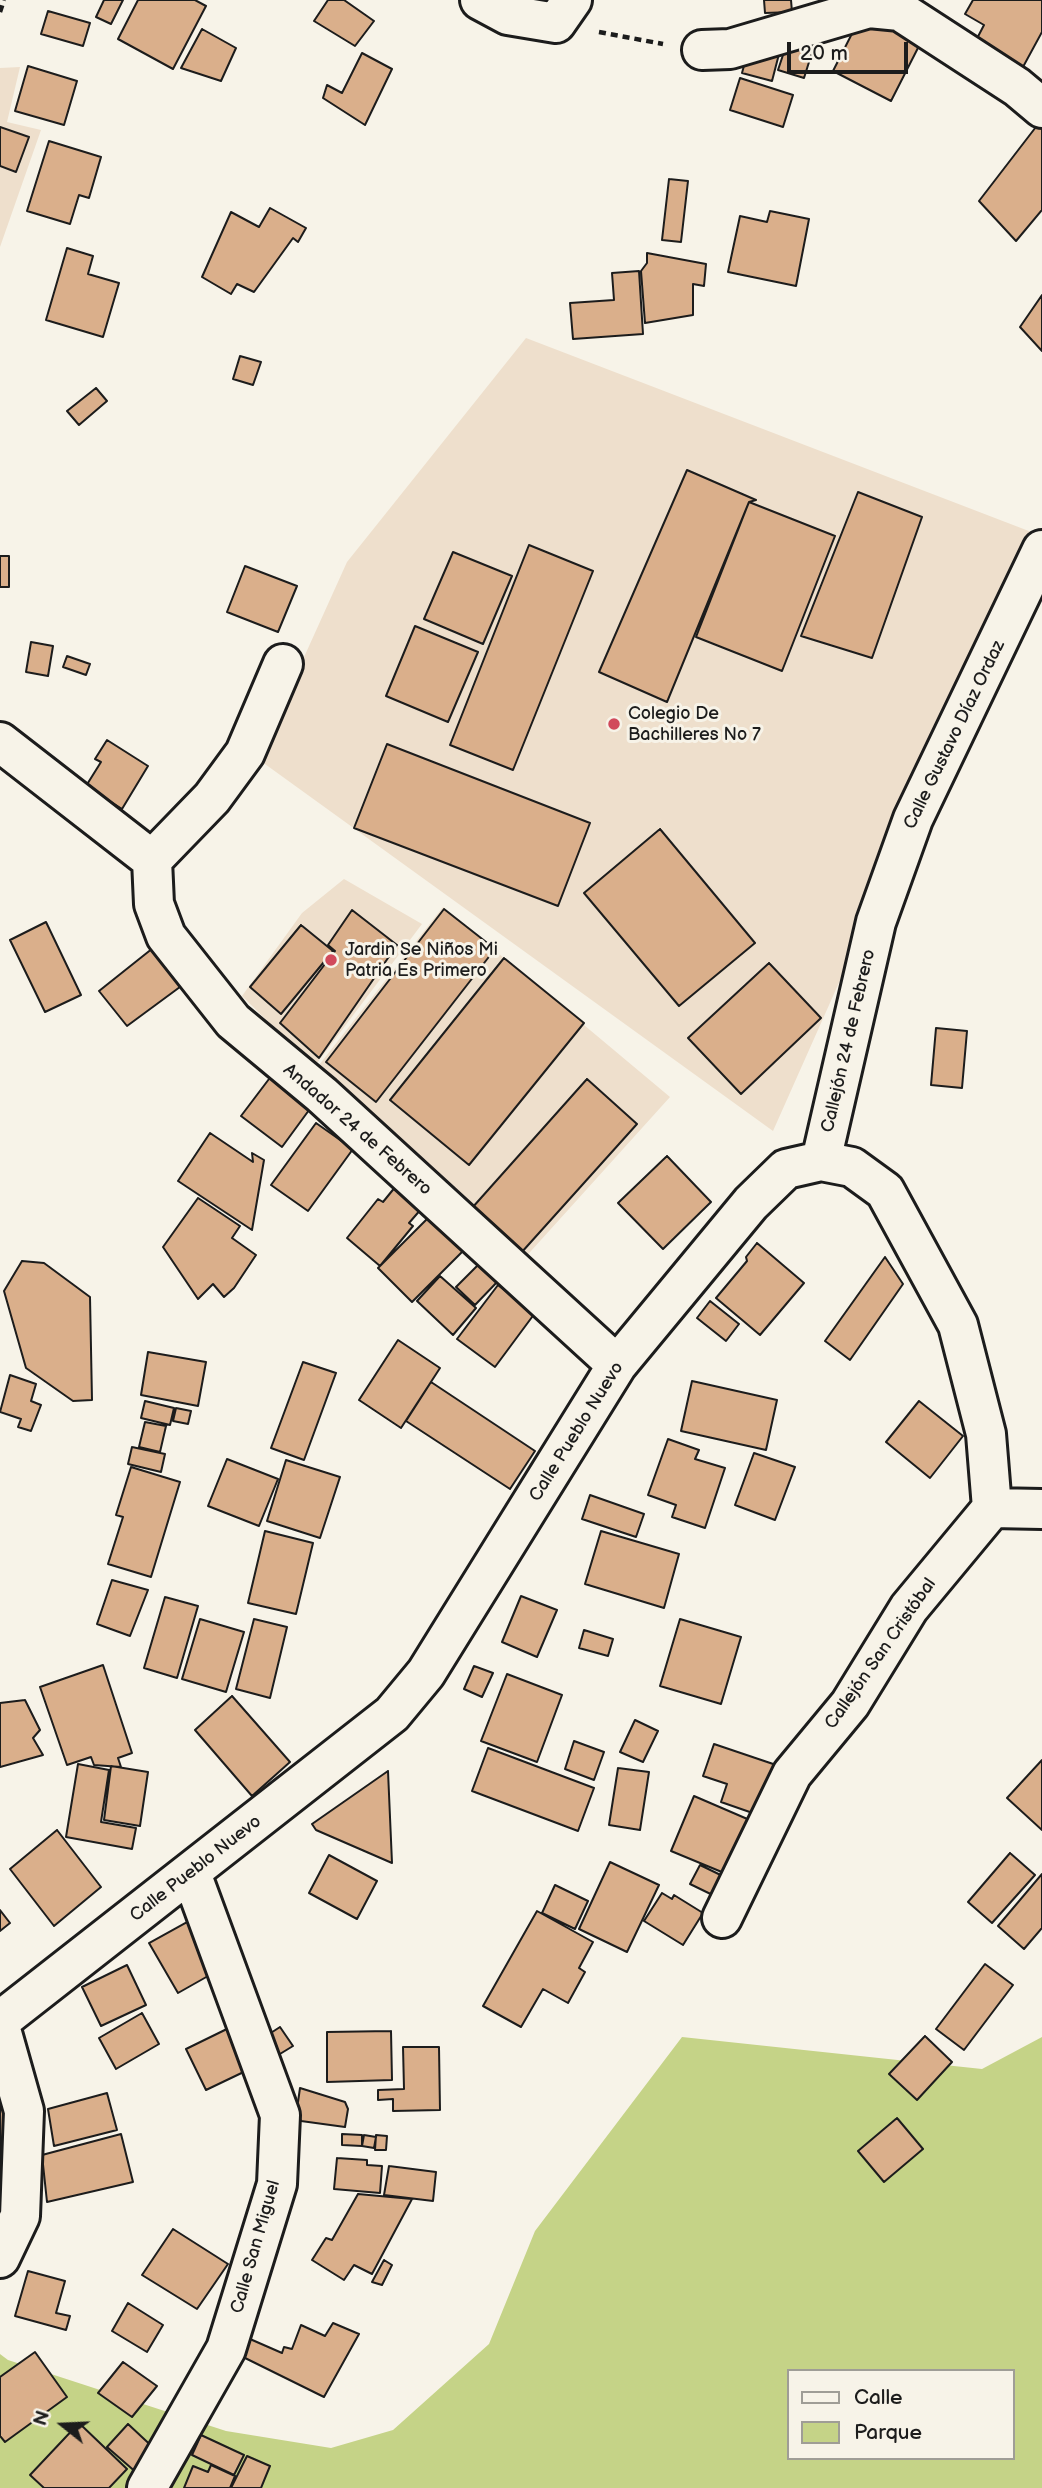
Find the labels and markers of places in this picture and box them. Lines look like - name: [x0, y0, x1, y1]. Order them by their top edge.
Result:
- place label: Colegio De Bachilleres No 7: [628, 703, 761, 746]
- marker: Colegio De Bachilleres No 7: [606, 716, 622, 732]
- place label: Jardin Se Niños Mi Patria Es Primero: [345, 939, 498, 982]
- marker: Jardin Se Niños Mi Patria Es Primero: [323, 952, 339, 968]

